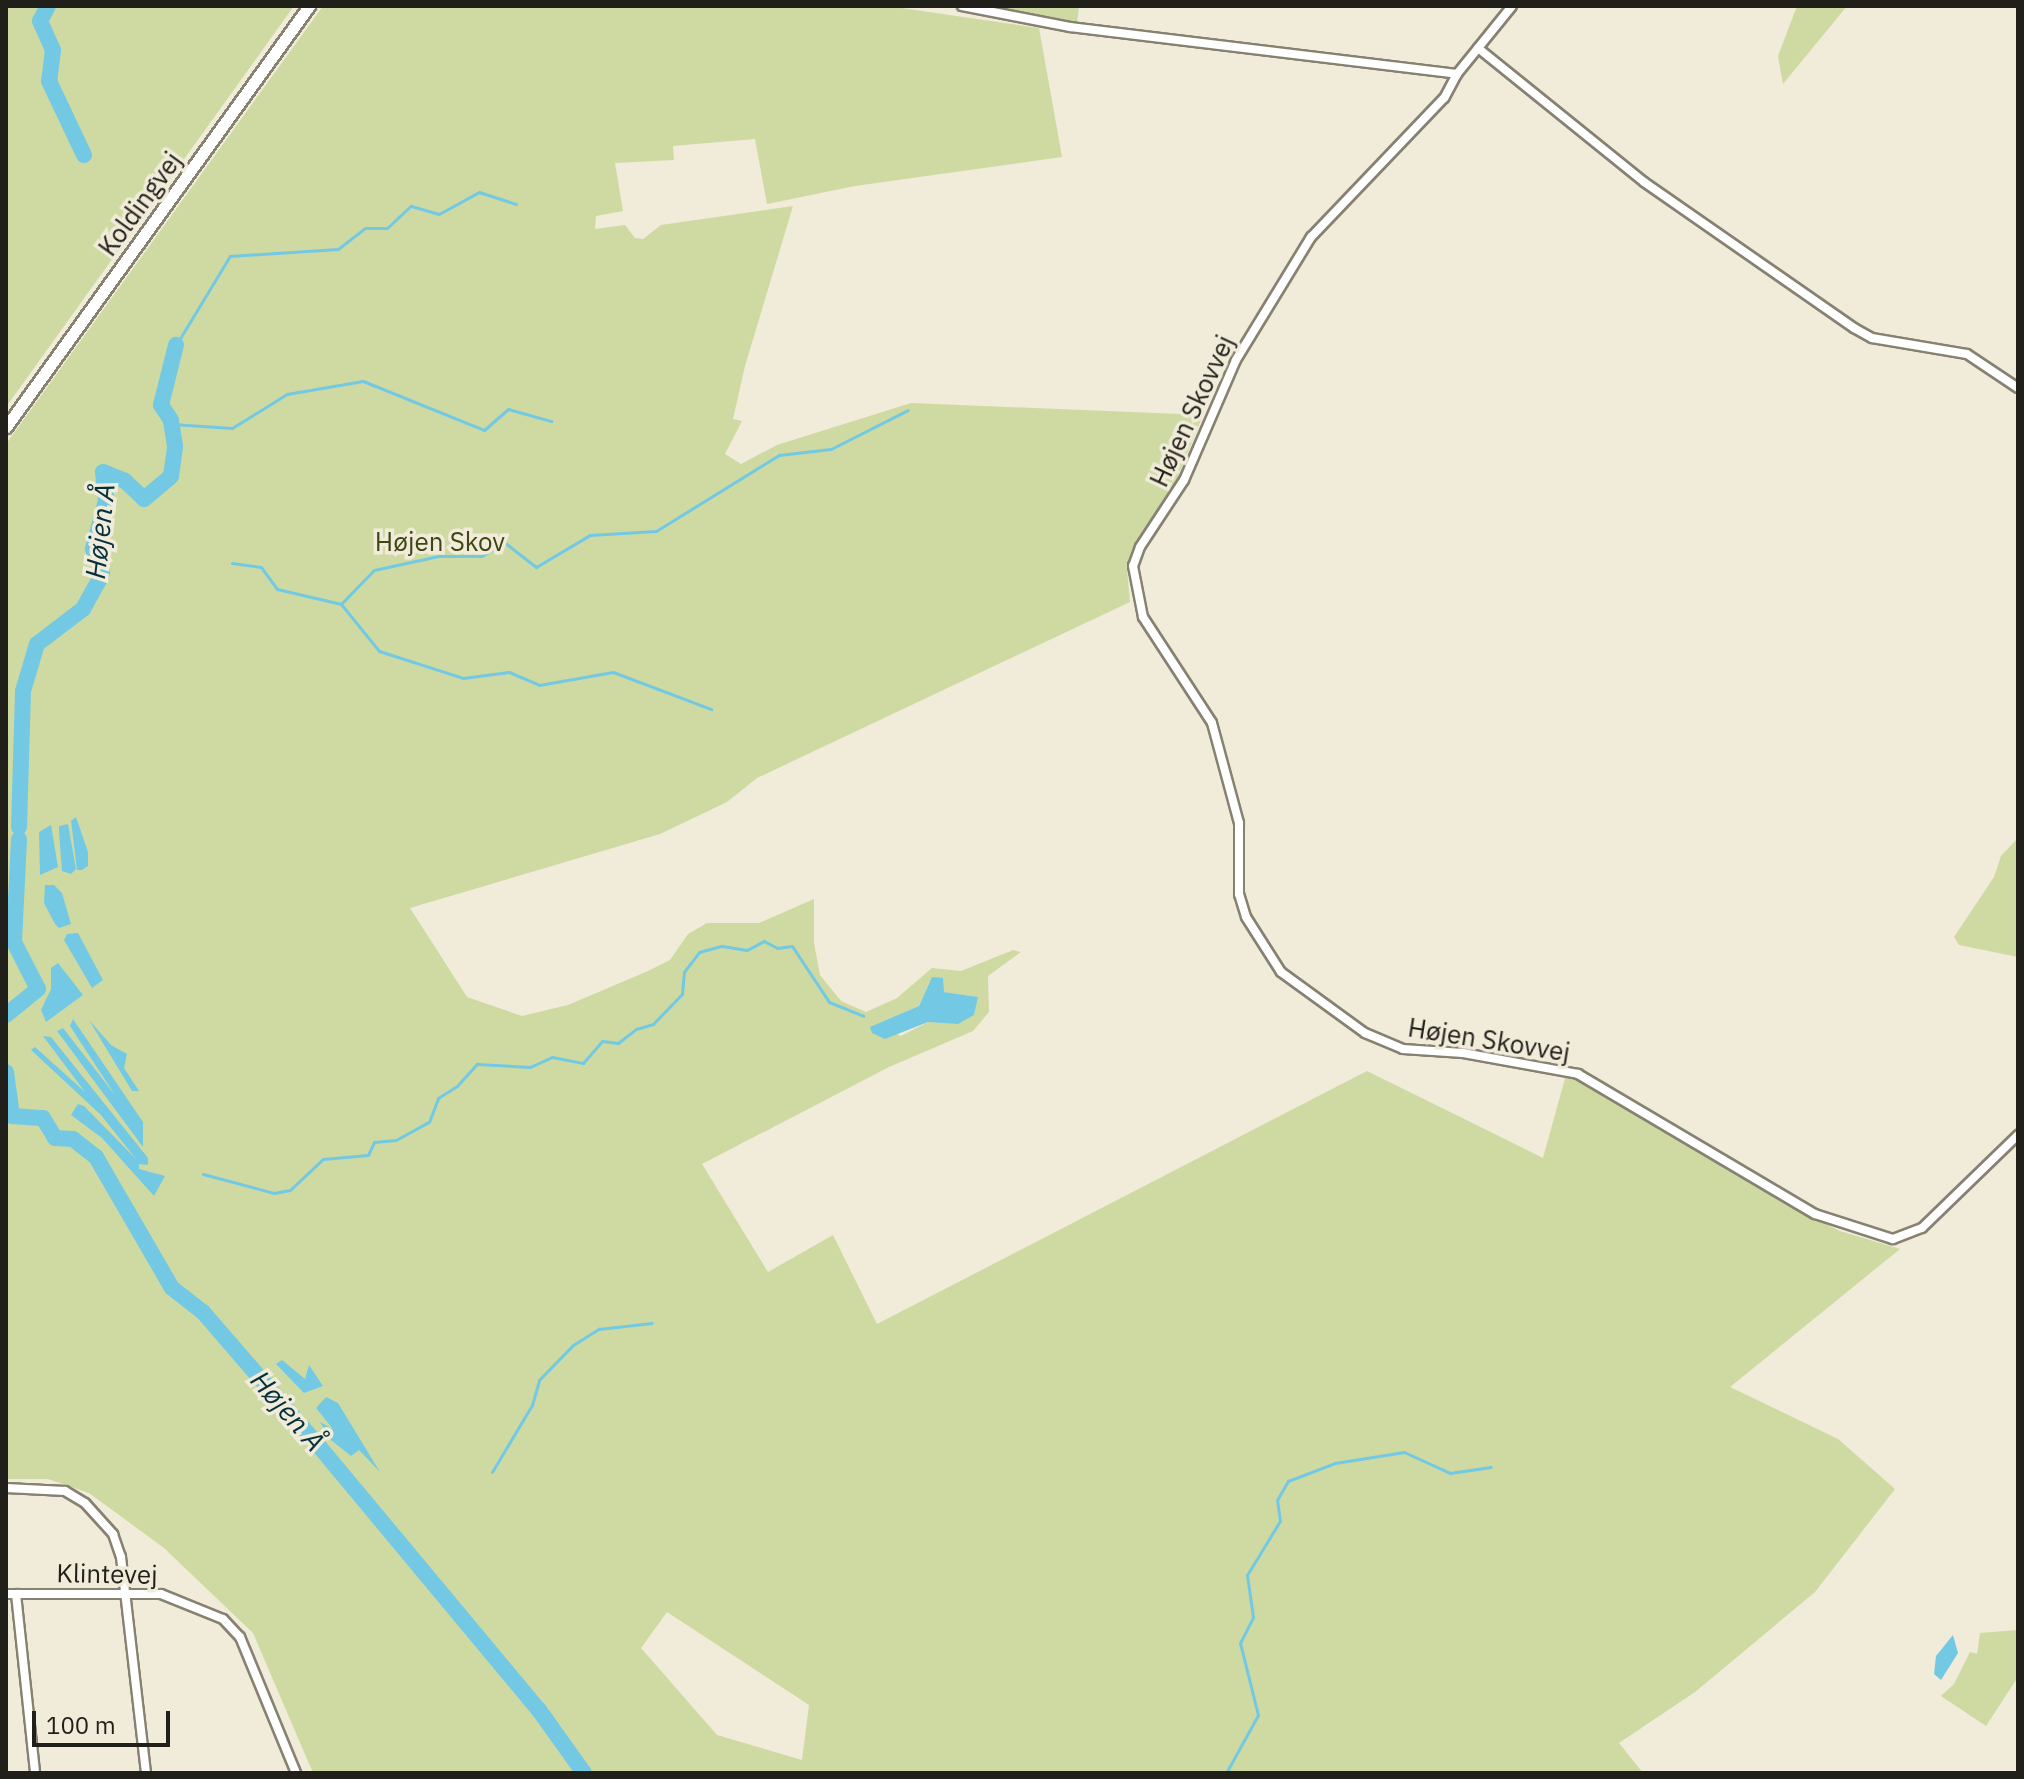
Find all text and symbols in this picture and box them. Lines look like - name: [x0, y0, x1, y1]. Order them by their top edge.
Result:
- street label: Koldingvej: [92, 146, 188, 262]
- street label: Højen Skovvej: [1143, 330, 1241, 492]
- water label: Højen Å: [78, 482, 122, 580]
- park label: Højen Skov: [375, 526, 505, 558]
- street label: Højen Skovvej: [1406, 1012, 1572, 1068]
- water label: Højen Å: [244, 1364, 332, 1458]
- street label: Klintevej: [56, 1558, 158, 1590]
- scale bar: [36, 1695, 174, 1745]
- text: 100 m: [46, 1709, 116, 1741]

